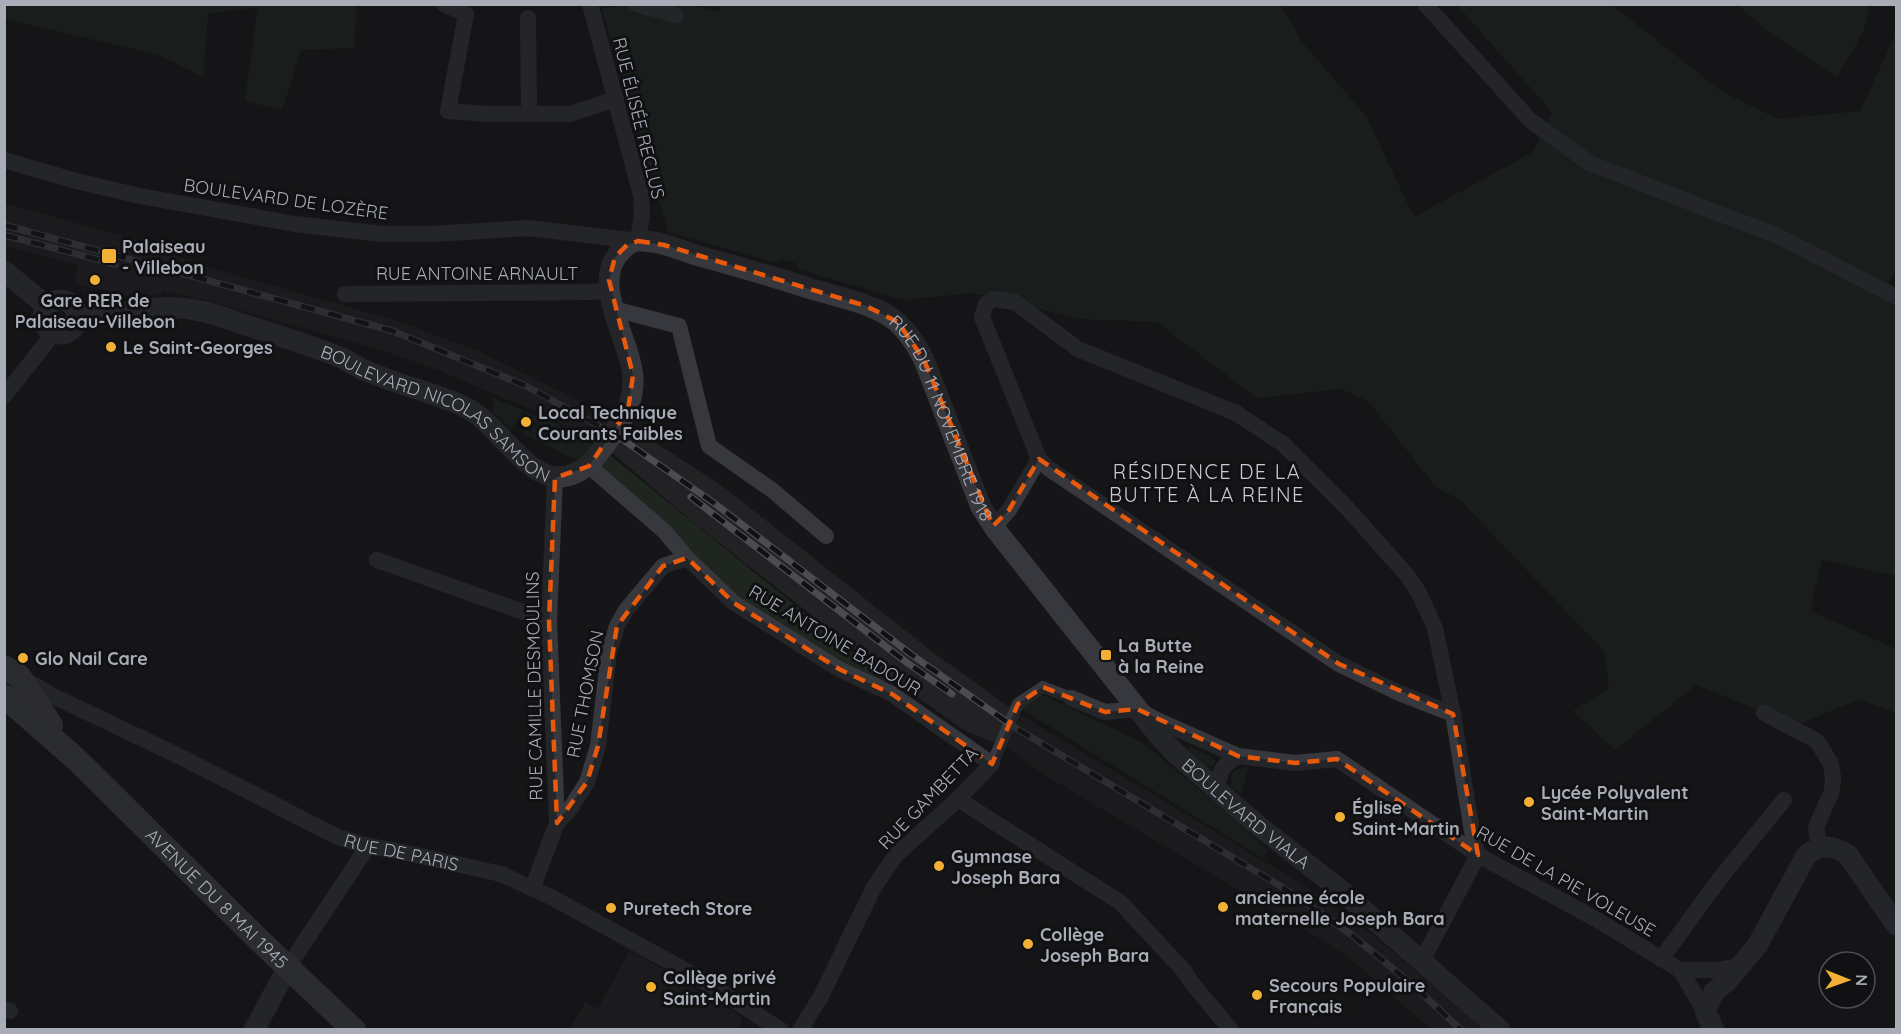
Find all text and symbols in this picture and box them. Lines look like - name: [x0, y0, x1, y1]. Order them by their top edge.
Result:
- street label: RUE ÉLISÉE RECLUS: [608, 35, 670, 201]
- street label: BOULEVARD DE LOZÈRE: [182, 173, 390, 225]
- place label: Palaiseau - Villebon: [122, 235, 206, 279]
- marker: Palaiseau - Villebon: [100, 247, 118, 265]
- street label: RUE ANTOINE ARNAULT: [376, 262, 578, 285]
- marker: Gare RER de Palaiseau-Villebon: [88, 273, 102, 287]
- place label: Gare RER de Palaiseau-Villebon: [15, 289, 175, 333]
- street label: RUE DU 11 NOVEMBRE 1918: [885, 309, 998, 525]
- place label: Le Saint-Georges: [123, 336, 273, 359]
- street label: BOULEVARD NICOLAS SAMSON: [318, 339, 554, 487]
- marker: Le Saint-Georges: [104, 340, 118, 354]
- place label: Local Technique Courants Faibles: [538, 401, 683, 445]
- marker: Local Technique Courants Faibles: [519, 415, 533, 429]
- district label: RÉSIDENCE DE LA BUTTE À LA REINE: [1109, 459, 1305, 507]
- street label: RUE CAMILLE DESMOULINS: [521, 571, 547, 801]
- street label: RUE ANTOINE BADOUR: [745, 579, 925, 701]
- street label: RUE THOMSON: [561, 628, 609, 760]
- place label: La Butte à la Reine: [1118, 634, 1204, 678]
- place label: Glo Nail Care: [35, 647, 148, 670]
- marker: La Butte à la Reine: [1099, 648, 1113, 662]
- marker: Glo Nail Care: [16, 651, 30, 665]
- street label: RUE GAMBETTA: [873, 742, 983, 854]
- street label: BOULEVARD VIALA: [1177, 753, 1315, 874]
- place label: Lycée Polyvalent Saint-Martin: [1541, 781, 1689, 825]
- marker: Lycée Polyvalent Saint-Martin: [1522, 795, 1536, 809]
- place label: Église Saint-Martin: [1352, 796, 1460, 840]
- marker: Église Saint-Martin: [1333, 810, 1347, 824]
- street label: RUE DE LA PIE VOLEUSE: [1472, 820, 1660, 942]
- street label: AVENUE DU 8 MAI 1945: [141, 823, 293, 973]
- street label: RUE DE PARIS: [342, 828, 461, 876]
- place label: Gymnase Joseph Bara: [951, 845, 1060, 889]
- marker: Gymnase Joseph Bara: [932, 859, 946, 873]
- place label: ancienne école maternelle Joseph Bara: [1235, 886, 1445, 930]
- place label: Puretech Store: [623, 897, 753, 920]
- marker: ancienne école maternelle Joseph Bara: [1216, 900, 1230, 914]
- marker: Puretech Store: [604, 901, 618, 915]
- place label: Collège Joseph Bara: [1040, 923, 1149, 967]
- marker: Collège Joseph Bara: [1021, 937, 1035, 951]
- north arrow: [1817, 950, 1877, 1010]
- place label: Collège privé Saint-Martin: [663, 966, 776, 1010]
- place label: Secours Populaire Français: [1269, 974, 1425, 1018]
- text: N: [1852, 974, 1872, 986]
- marker: Collège privé Saint-Martin: [644, 980, 658, 994]
- marker: Secours Populaire Français: [1250, 988, 1264, 1002]

